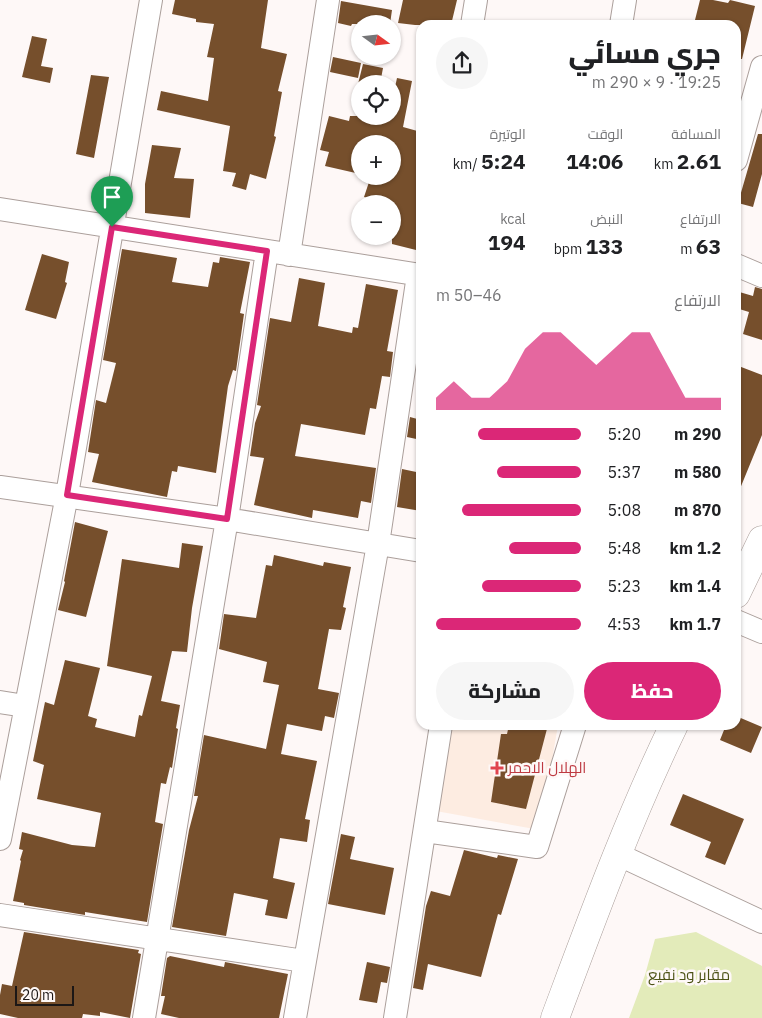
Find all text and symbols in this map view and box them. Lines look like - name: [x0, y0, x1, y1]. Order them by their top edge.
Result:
- north arrow: [351, 15, 401, 65]
- map controls: [351, 15, 401, 245]
- text: جري مسائي: [569, 34, 721, 71]
- button: share: [436, 37, 488, 89]
- text: 19:25 · 9 × 290 m: [592, 72, 721, 92]
- button: locate: [351, 75, 401, 125]
- text: الوتيرة: [490, 125, 526, 143]
- text: الوقت: [588, 125, 623, 143]
- text: المسافة: [671, 125, 721, 143]
- button: +: [351, 135, 401, 185]
- text: 5:24: [481, 147, 526, 175]
- text: 14:06: [566, 147, 623, 175]
- text: 2.61: [677, 147, 721, 175]
- text: /km: [453, 155, 481, 173]
- text: km: [654, 155, 677, 173]
- pin: [91, 176, 133, 227]
- icon: arrive: [98, 183, 126, 211]
- button: −: [351, 195, 401, 245]
- text: kcal: [500, 210, 526, 228]
- text: النبض: [590, 210, 623, 228]
- text: الارتفاع: [680, 210, 721, 228]
- text: 194: [488, 228, 526, 256]
- text: 133: [586, 232, 623, 260]
- text: 63: [696, 232, 721, 260]
- text: bpm: [554, 240, 586, 258]
- text: m: [680, 240, 696, 258]
- text: 46–50 m: [436, 285, 502, 305]
- text: الارتفاع: [674, 290, 721, 310]
- text: 5:20: [608, 424, 641, 444]
- text: 290 m: [674, 424, 721, 444]
- text: 5:37: [608, 462, 641, 482]
- text: 580 m: [674, 462, 721, 482]
- text: 5:08: [608, 500, 641, 520]
- text: 870 m: [674, 500, 721, 520]
- text: 5:48: [608, 538, 641, 558]
- text: 1.2 km: [670, 538, 721, 558]
- text: 5:23: [608, 576, 641, 596]
- text: 1.4 km: [670, 576, 721, 596]
- text: 4:53: [608, 614, 641, 634]
- text: 1.7 km: [670, 614, 721, 634]
- button: مشاركة: [436, 662, 574, 720]
- button: حفظ: [584, 662, 721, 720]
- place label: الهلال الاحمر: [507, 758, 586, 778]
- marker: الهلال الاحمر: [490, 761, 504, 775]
- park label: مقابر ود نفيع: [648, 965, 730, 986]
- scale bar: [15, 983, 74, 1006]
- text: 20 m: [22, 986, 54, 1004]

